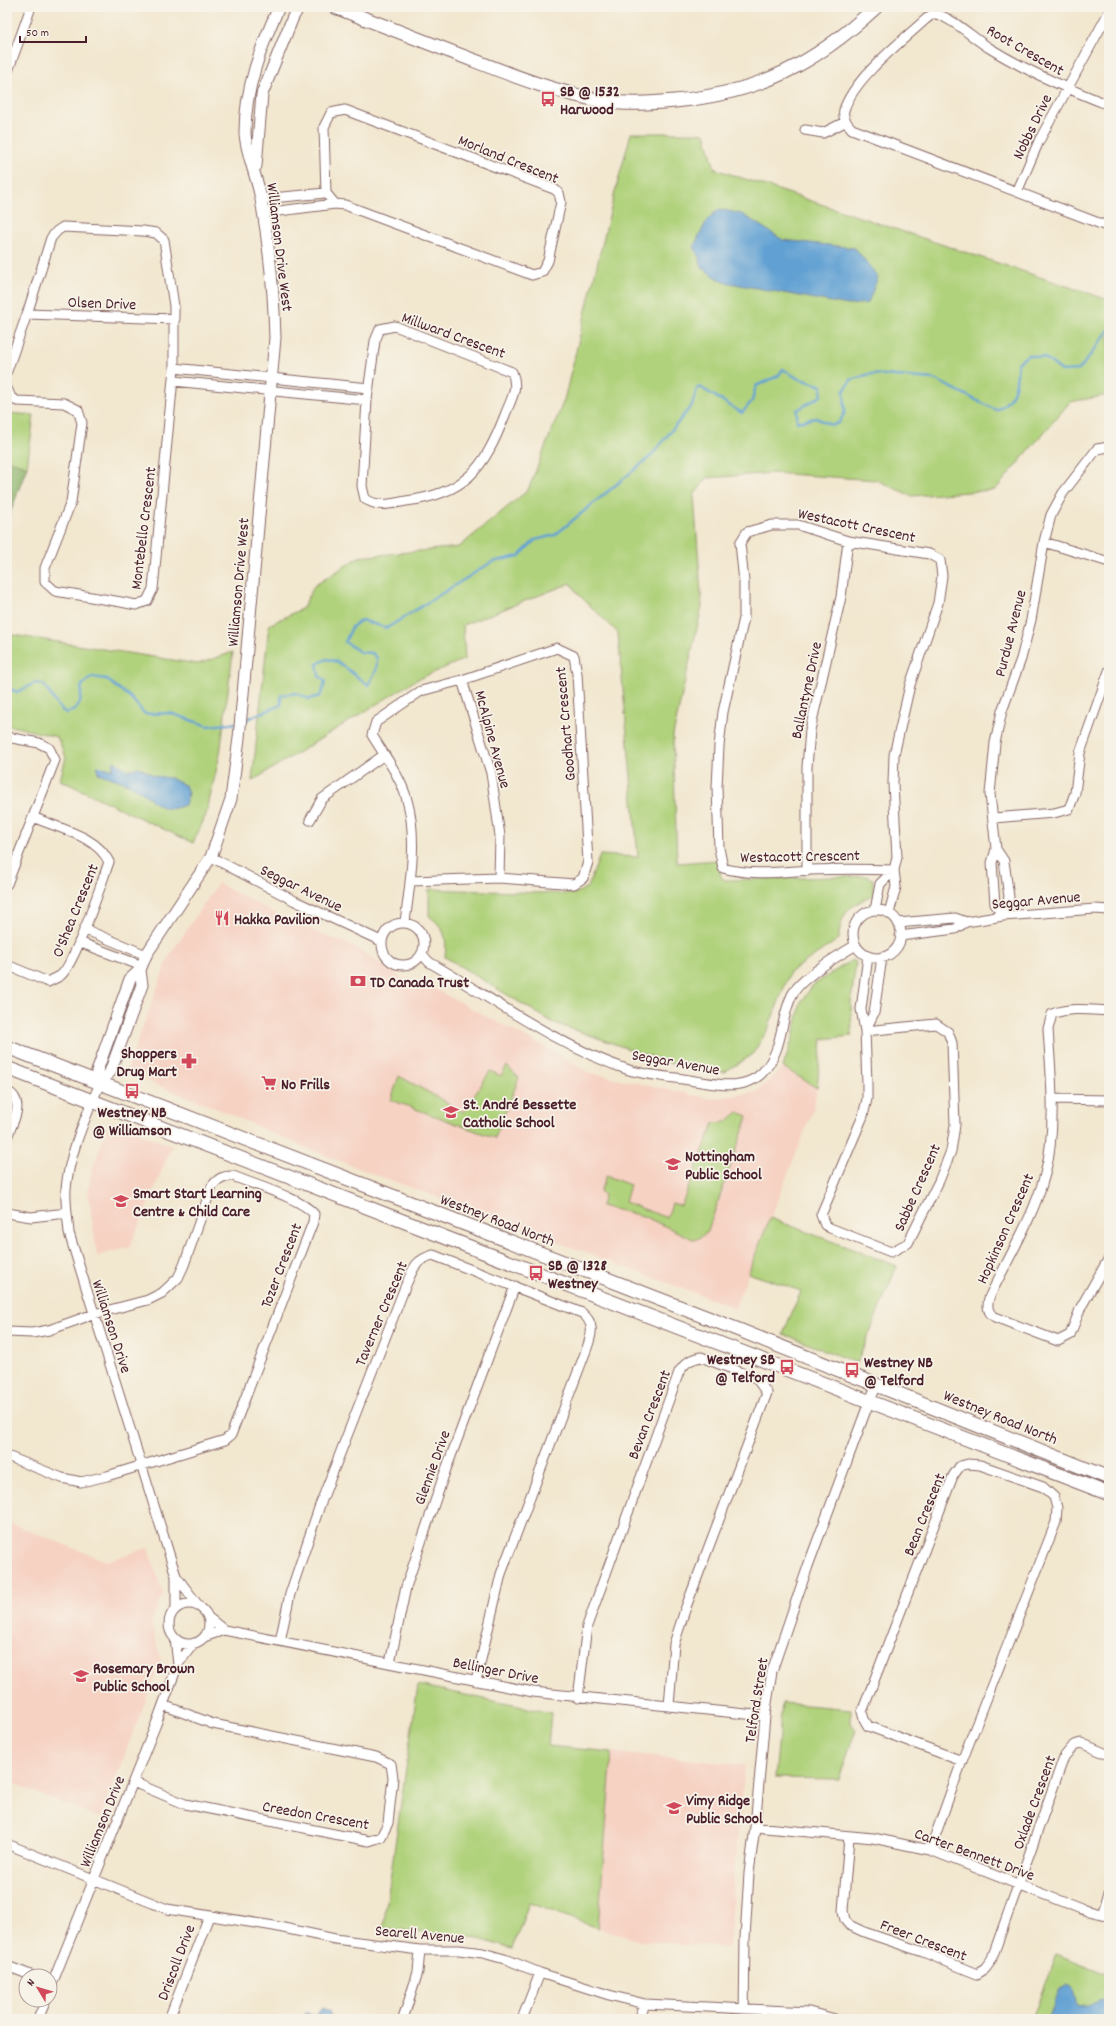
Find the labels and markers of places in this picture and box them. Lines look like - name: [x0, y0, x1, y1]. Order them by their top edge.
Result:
- place label: SB @ 1532 Harwood: [560, 81, 620, 122]
- bus stop icon: SB @ 1532 Harwood: [539, 90, 557, 108]
- restaurant icon: Hakka Pavilion: [213, 909, 231, 927]
- place label: Hakka Pavilion: [234, 909, 320, 932]
- bank icon: TD Canada Trust: [349, 972, 367, 990]
- place label: TD Canada Trust: [370, 972, 469, 995]
- place label: Shoppers Drug Mart: [117, 1043, 177, 1084]
- pharmacy icon: Shoppers Drug Mart: [180, 1052, 198, 1070]
- supermarket icon: No Frills: [260, 1074, 278, 1092]
- place label: No Frills: [281, 1074, 330, 1097]
- bus stop icon: Westney NB @ Williamson: [123, 1082, 141, 1100]
- place label: St. André Bessette Catholic School: [463, 1094, 576, 1135]
- place label: Westney NB @ Williamson: [93, 1102, 171, 1143]
- school or university icon: St. André Bessette Catholic School: [442, 1103, 460, 1121]
- place label: Nottingham Public School: [685, 1146, 762, 1187]
- school or university icon: Nottingham Public School: [664, 1155, 682, 1173]
- place label: Smart Start Learning Centre & Child Care: [133, 1183, 262, 1224]
- school or university icon: Smart Start Learning Centre & Child Care: [112, 1192, 130, 1210]
- place label: SB @ 1328 Westney: [548, 1255, 607, 1296]
- bus stop icon: SB @ 1328 Westney: [527, 1264, 545, 1282]
- place label: Westney SB @ Telford: [707, 1349, 775, 1390]
- place label: Westney NB @ Telford: [864, 1352, 933, 1393]
- bus stop icon: Westney SB @ Telford: [778, 1358, 796, 1376]
- bus stop icon: Westney NB @ Telford: [843, 1361, 861, 1379]
- place label: Rosemary Brown Public School: [93, 1658, 195, 1699]
- school or university icon: Rosemary Brown Public School: [72, 1667, 90, 1685]
- place label: Vimy Ridge Public School: [686, 1790, 763, 1831]
- school or university icon: Vimy Ridge Public School: [665, 1799, 683, 1817]

